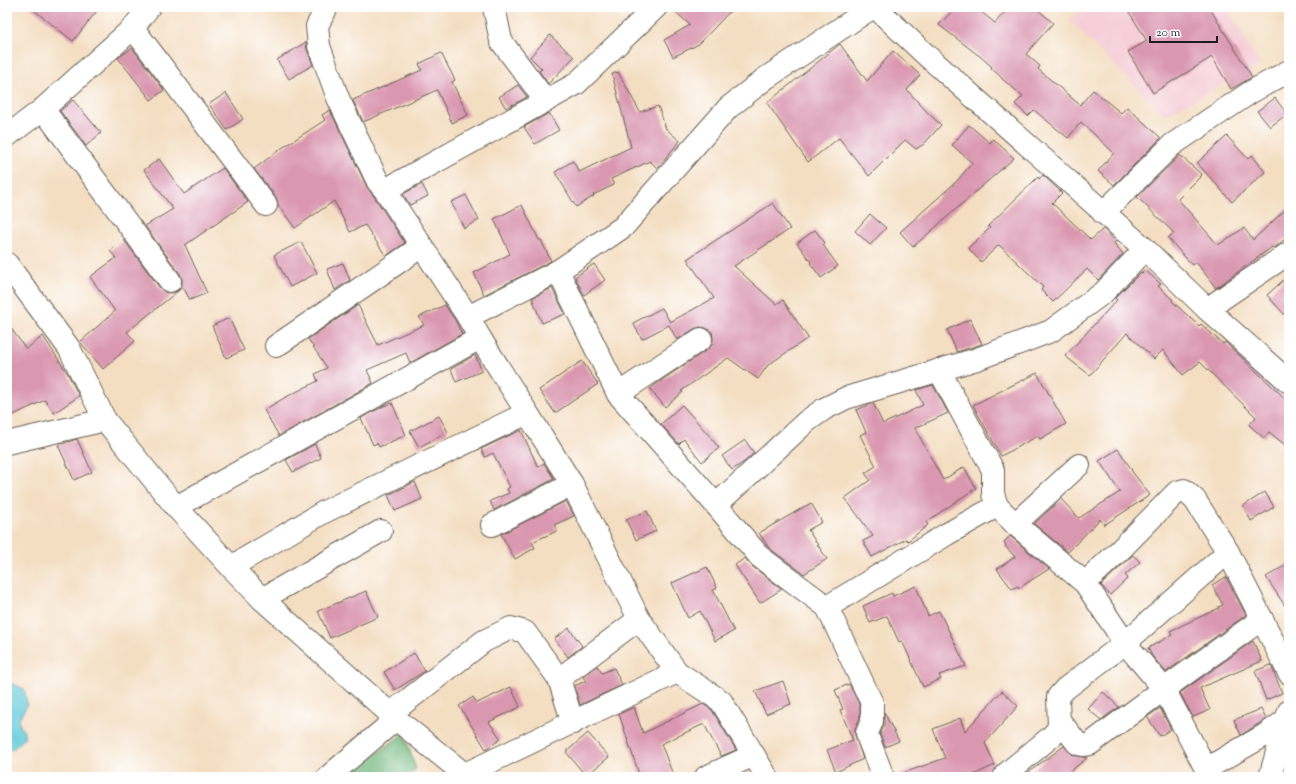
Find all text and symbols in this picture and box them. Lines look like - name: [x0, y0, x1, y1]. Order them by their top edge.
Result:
- scale bar: [1150, 18, 1217, 44]
- text: 20 m: [1156, 24, 1181, 42]

